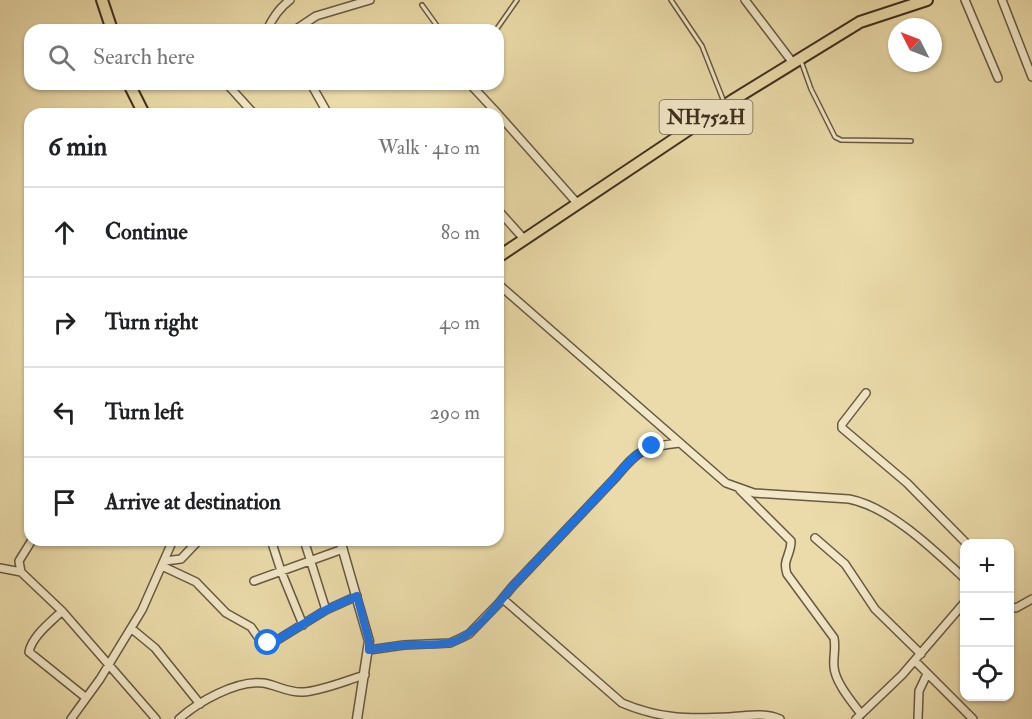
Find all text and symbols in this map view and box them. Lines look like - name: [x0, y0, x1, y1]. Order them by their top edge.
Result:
- north arrow: [888, 18, 942, 72]
- search box: [24, 24, 504, 90]
- icon: search: [45, 41, 78, 74]
- text: Search here: [93, 43, 195, 71]
- road number: NH752H: [660, 100, 752, 134]
- text: 6 min: [48, 131, 107, 163]
- text: Walk · 410 m: [378, 135, 480, 160]
- icon: ahead: [48, 216, 81, 249]
- text: Continue: [105, 218, 188, 246]
- text: 80 m: [441, 220, 480, 245]
- icon: right: [48, 306, 81, 339]
- text: Turn right: [105, 308, 198, 336]
- text: 40 m: [439, 310, 480, 335]
- icon: left: [48, 396, 81, 429]
- text: Turn left: [105, 398, 184, 426]
- text: 290 m: [430, 400, 480, 425]
- route end: [638, 432, 664, 458]
- icon: arrive: [48, 486, 81, 519]
- text: Arrive at destination: [105, 488, 281, 516]
- map controls: [960, 539, 1014, 701]
- button: +: [960, 539, 1014, 593]
- button: −: [960, 593, 1014, 647]
- route start: [254, 629, 280, 655]
- button: locate: [960, 647, 1014, 701]

